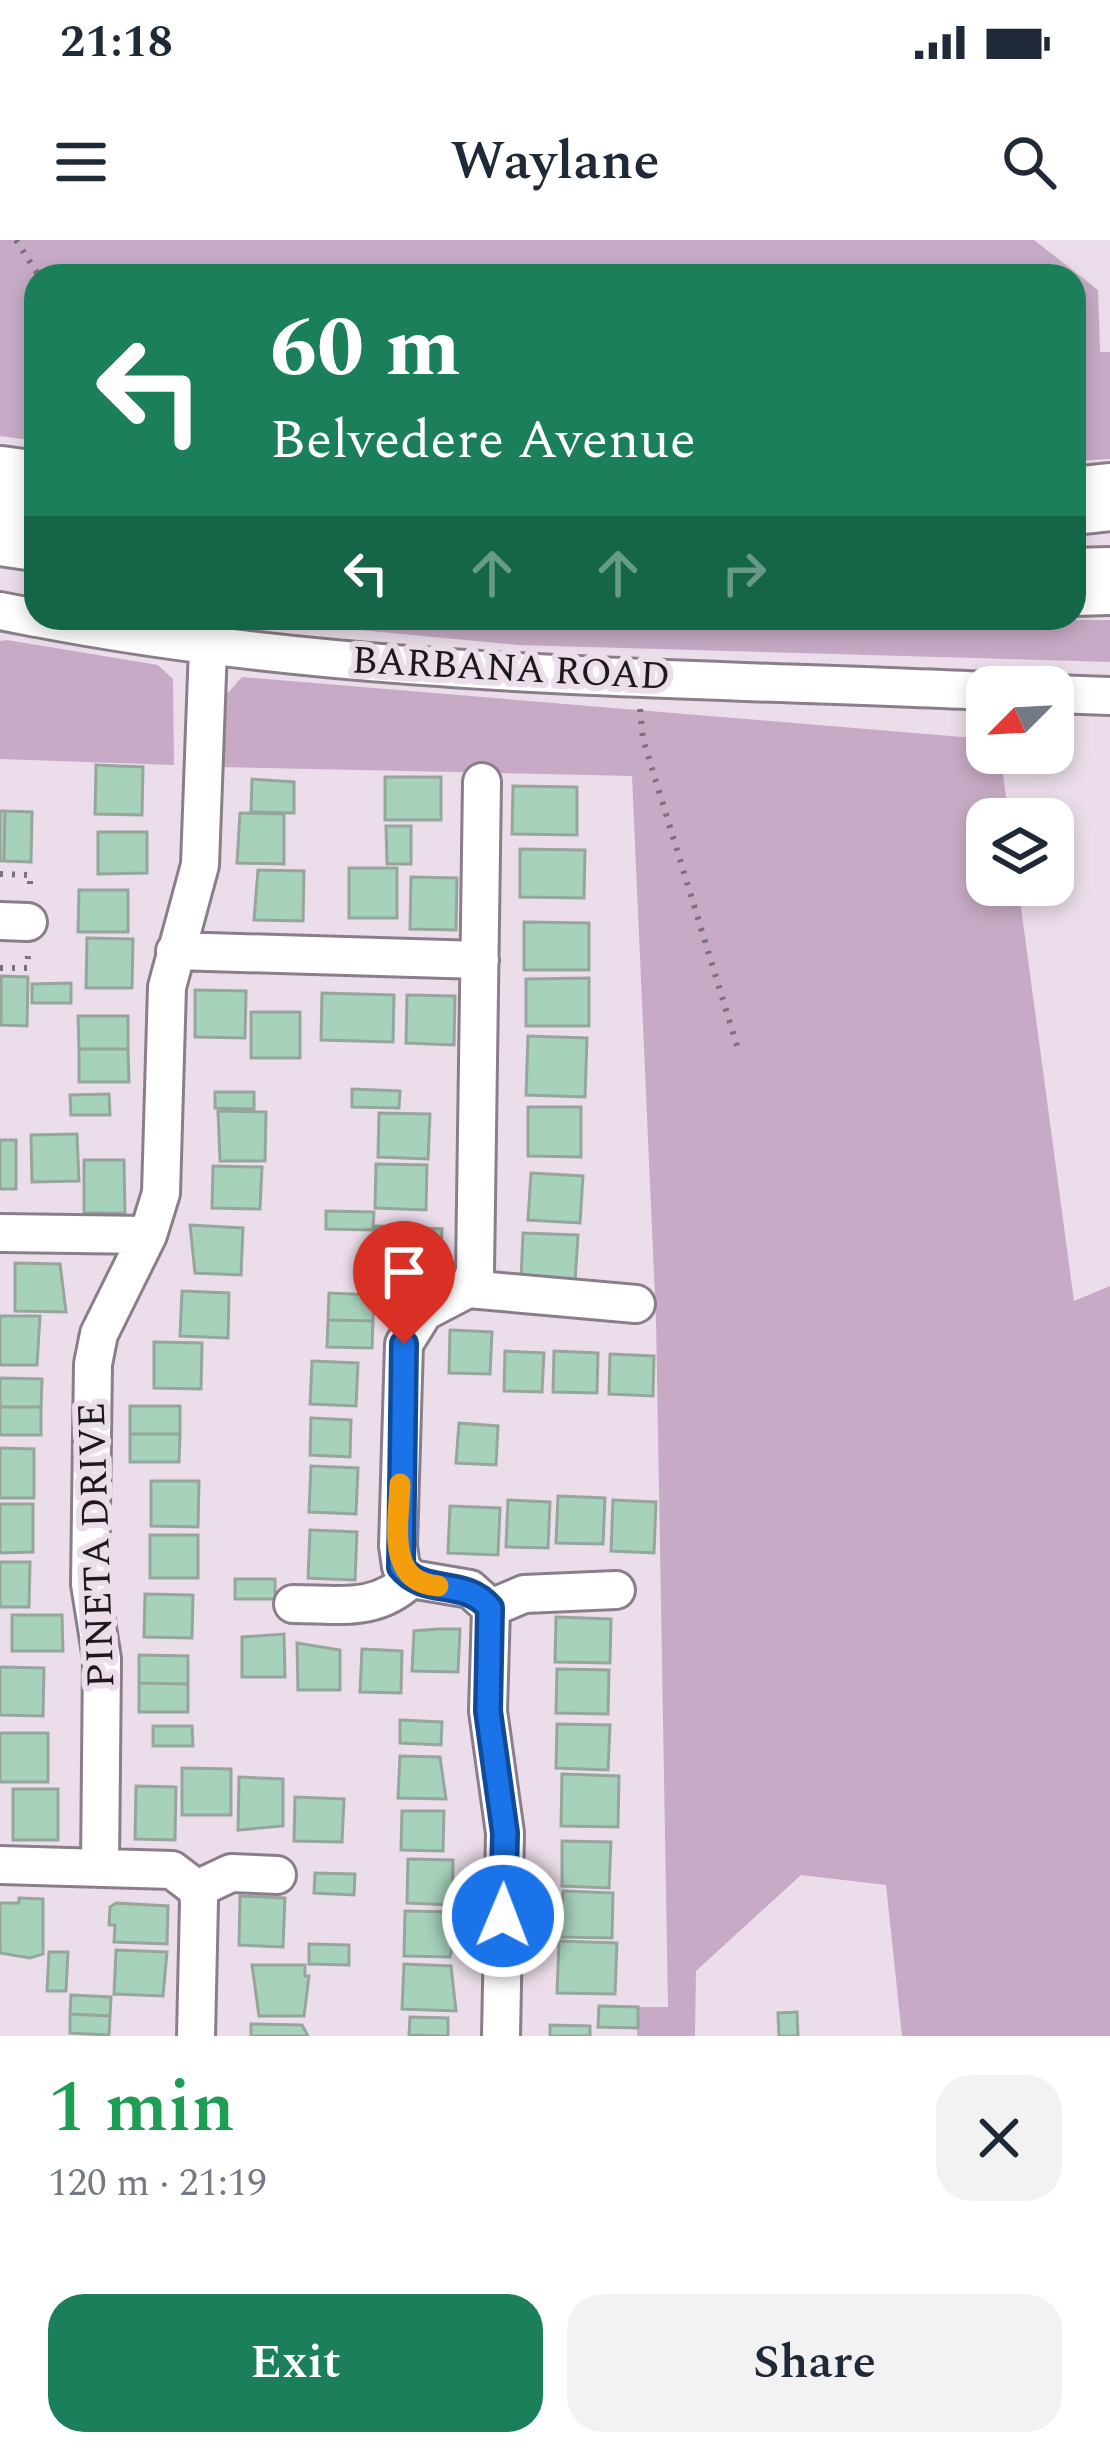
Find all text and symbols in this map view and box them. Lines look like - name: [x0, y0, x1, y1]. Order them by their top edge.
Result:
- text: 21:18: [60, 8, 173, 77]
- text: Waylane: [450, 121, 660, 203]
- icon: menu: [48, 129, 114, 195]
- icon: search: [996, 129, 1062, 195]
- text: 60 m: [270, 285, 461, 413]
- icon: left: [72, 312, 228, 468]
- text: Belvedere Avenue: [270, 400, 696, 482]
- icon: left: [333, 540, 399, 606]
- icon: ahead: [459, 540, 525, 606]
- icon: ahead: [585, 540, 651, 606]
- icon: right: [711, 540, 777, 606]
- street label: BARBANA ROAD: [350, 631, 672, 707]
- north arrow: [966, 666, 1074, 774]
- map controls: [966, 666, 1074, 906]
- button: layers: [966, 798, 1074, 906]
- pin: [353, 1221, 455, 1344]
- icon: arrive: [371, 1239, 437, 1305]
- street label: PINETA DRIVE: [63, 1401, 131, 1689]
- position arrow: [440, 1853, 566, 1979]
- text: 1 min: [48, 2054, 235, 2163]
- button: close: [936, 2075, 1062, 2201]
- text: 120 m · 21:19: [48, 2154, 267, 2213]
- button: Exit: [48, 2294, 543, 2432]
- button: Share: [567, 2294, 1062, 2432]

